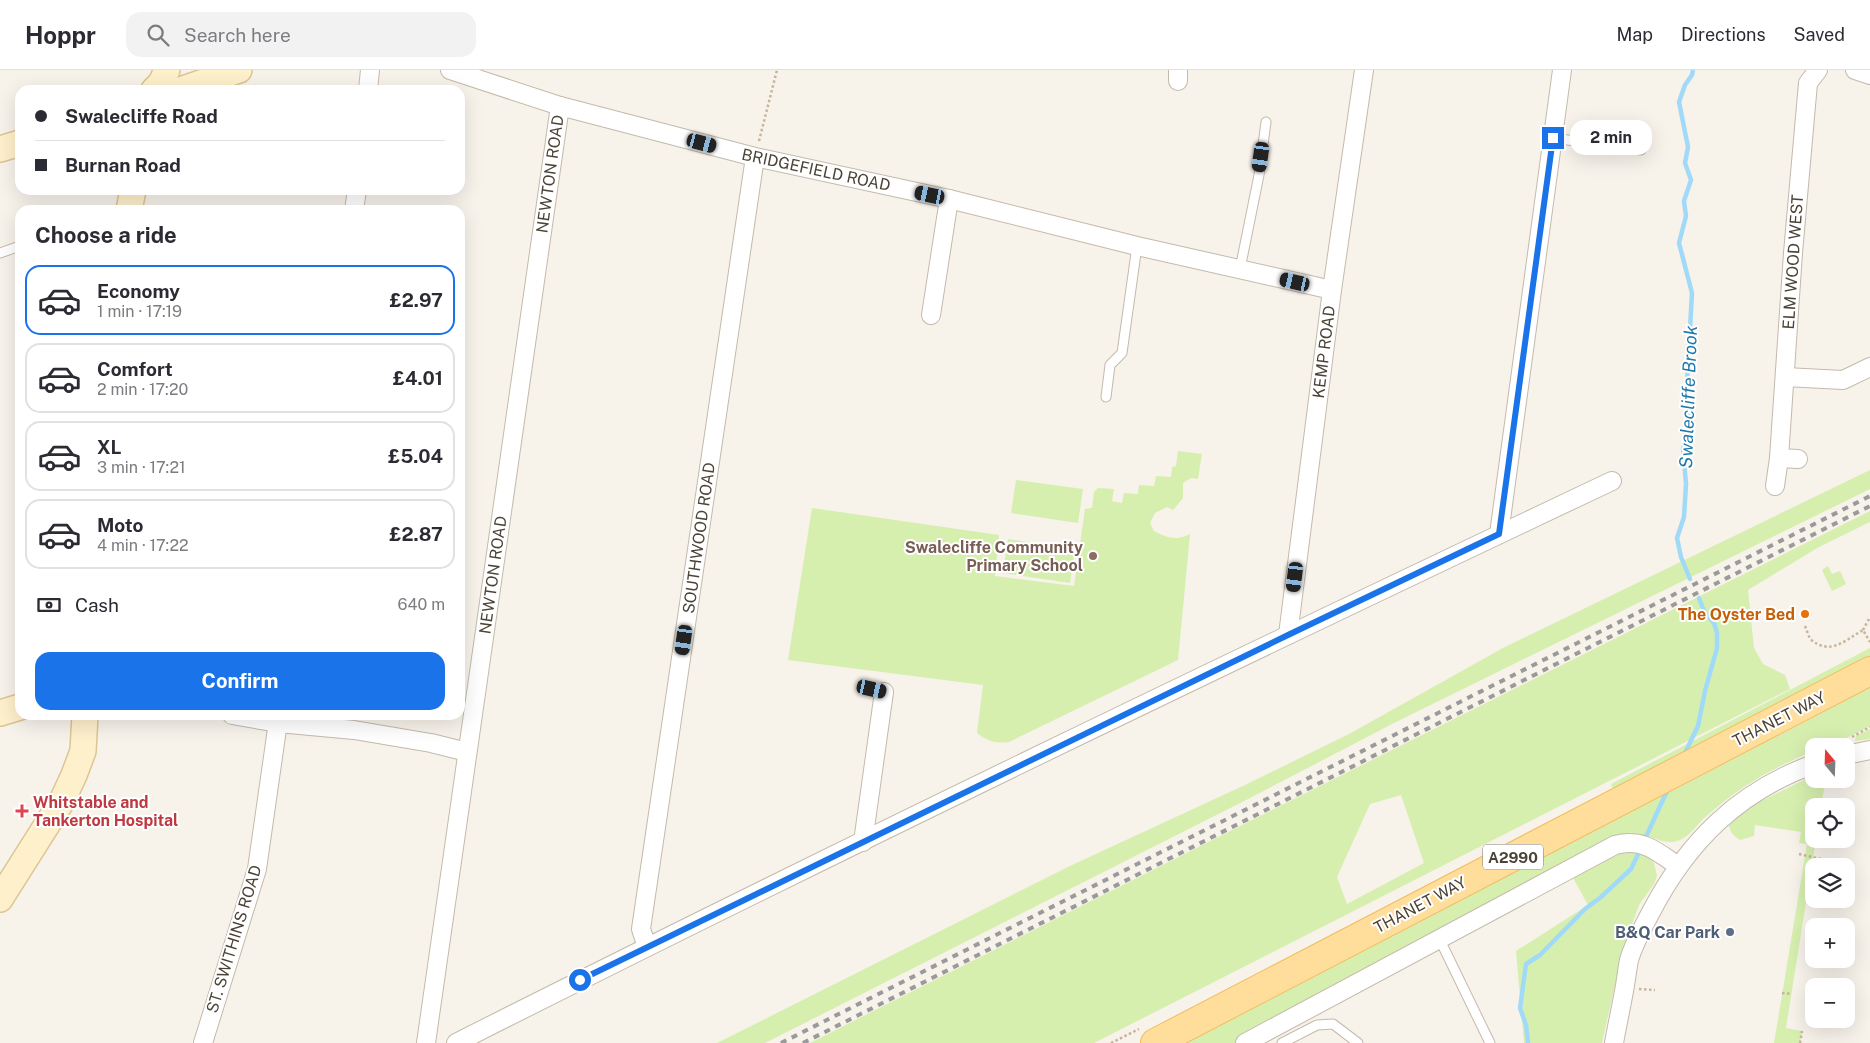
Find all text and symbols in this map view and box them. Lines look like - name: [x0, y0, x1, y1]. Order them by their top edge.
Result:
- search box: [126, 12, 476, 57]
- text: Hoppr: [25, 21, 96, 49]
- icon: search: [144, 21, 172, 49]
- text: Search here: [184, 24, 291, 46]
- text: Map: [1616, 24, 1653, 45]
- text: Directions: [1681, 24, 1766, 45]
- text: Saved: [1794, 24, 1845, 45]
- text: Swalecliffe Road: [65, 105, 218, 127]
- street label: NEWTON ROAD: [532, 114, 568, 234]
- callout: 2 min: [1570, 120, 1653, 156]
- route end: [1542, 127, 1564, 149]
- text: 2 min: [1590, 128, 1632, 147]
- car: [685, 132, 718, 154]
- car: [1251, 141, 1270, 173]
- street label: BRIDGEFIELD ROAD: [740, 145, 892, 195]
- text: Burnan Road: [65, 154, 181, 176]
- car: [913, 185, 946, 205]
- street label: ELM WOOD WEST: [1779, 193, 1807, 330]
- text: Choose a ride: [35, 222, 177, 248]
- car: [1278, 271, 1311, 293]
- icon: car: [37, 278, 82, 323]
- text: Economy: [97, 280, 180, 302]
- text: £2.97: [389, 289, 443, 311]
- text: 1 min · 17:19: [97, 302, 182, 321]
- street label: KEMP ROAD: [1309, 304, 1339, 400]
- water label: Swalecliffe Brook: [1675, 325, 1701, 469]
- icon: car: [37, 356, 82, 401]
- text: Comfort: [97, 358, 173, 380]
- text: £4.01: [393, 367, 443, 389]
- text: 2 min · 17:20: [97, 380, 188, 399]
- icon: car: [37, 434, 82, 479]
- text: XL: [97, 436, 122, 458]
- text: £5.04: [388, 445, 443, 467]
- text: 3 min · 17:21: [97, 458, 186, 477]
- street label: SOUTHWOOD ROAD: [679, 461, 719, 615]
- icon: car: [37, 512, 82, 557]
- text: Moto: [97, 514, 143, 536]
- street label: NEWTON ROAD: [475, 515, 511, 635]
- text: £2.87: [389, 523, 443, 545]
- text: 4 min · 17:22: [97, 536, 189, 555]
- place label: Swalecliffe Community Primary School: [905, 538, 1083, 575]
- marker: Swalecliffe Community Primary School: [1087, 550, 1099, 562]
- car: [1285, 561, 1304, 593]
- icon: cash: [35, 591, 63, 619]
- text: Cash: [75, 594, 119, 616]
- text: 640 m: [397, 595, 445, 614]
- place label: The Oyster Bed: [1678, 605, 1795, 624]
- marker: The Oyster Bed: [1799, 608, 1811, 620]
- car: [674, 624, 693, 656]
- button: Confirm: [35, 652, 445, 710]
- car: [855, 678, 888, 700]
- street label: THANET WAY: [1729, 687, 1829, 751]
- north arrow: [1805, 738, 1855, 788]
- map controls: [1805, 738, 1855, 1028]
- place label: Whitstable and Tankerton Hospital: [33, 793, 178, 830]
- button: locate: [1805, 798, 1855, 848]
- marker: Whitstable and Tankerton Hospital: [15, 804, 29, 818]
- road number: A2990: [1483, 844, 1543, 870]
- button: layers: [1805, 858, 1855, 908]
- street label: ST. SWITHINS ROAD: [202, 863, 266, 1015]
- street label: THANET WAY: [1371, 873, 1470, 937]
- button: +: [1805, 918, 1855, 968]
- place label: B&Q Car Park: [1615, 923, 1720, 942]
- marker: B&Q Car Park: [1724, 926, 1736, 938]
- route start: [569, 969, 591, 991]
- button: −: [1805, 978, 1855, 1028]

